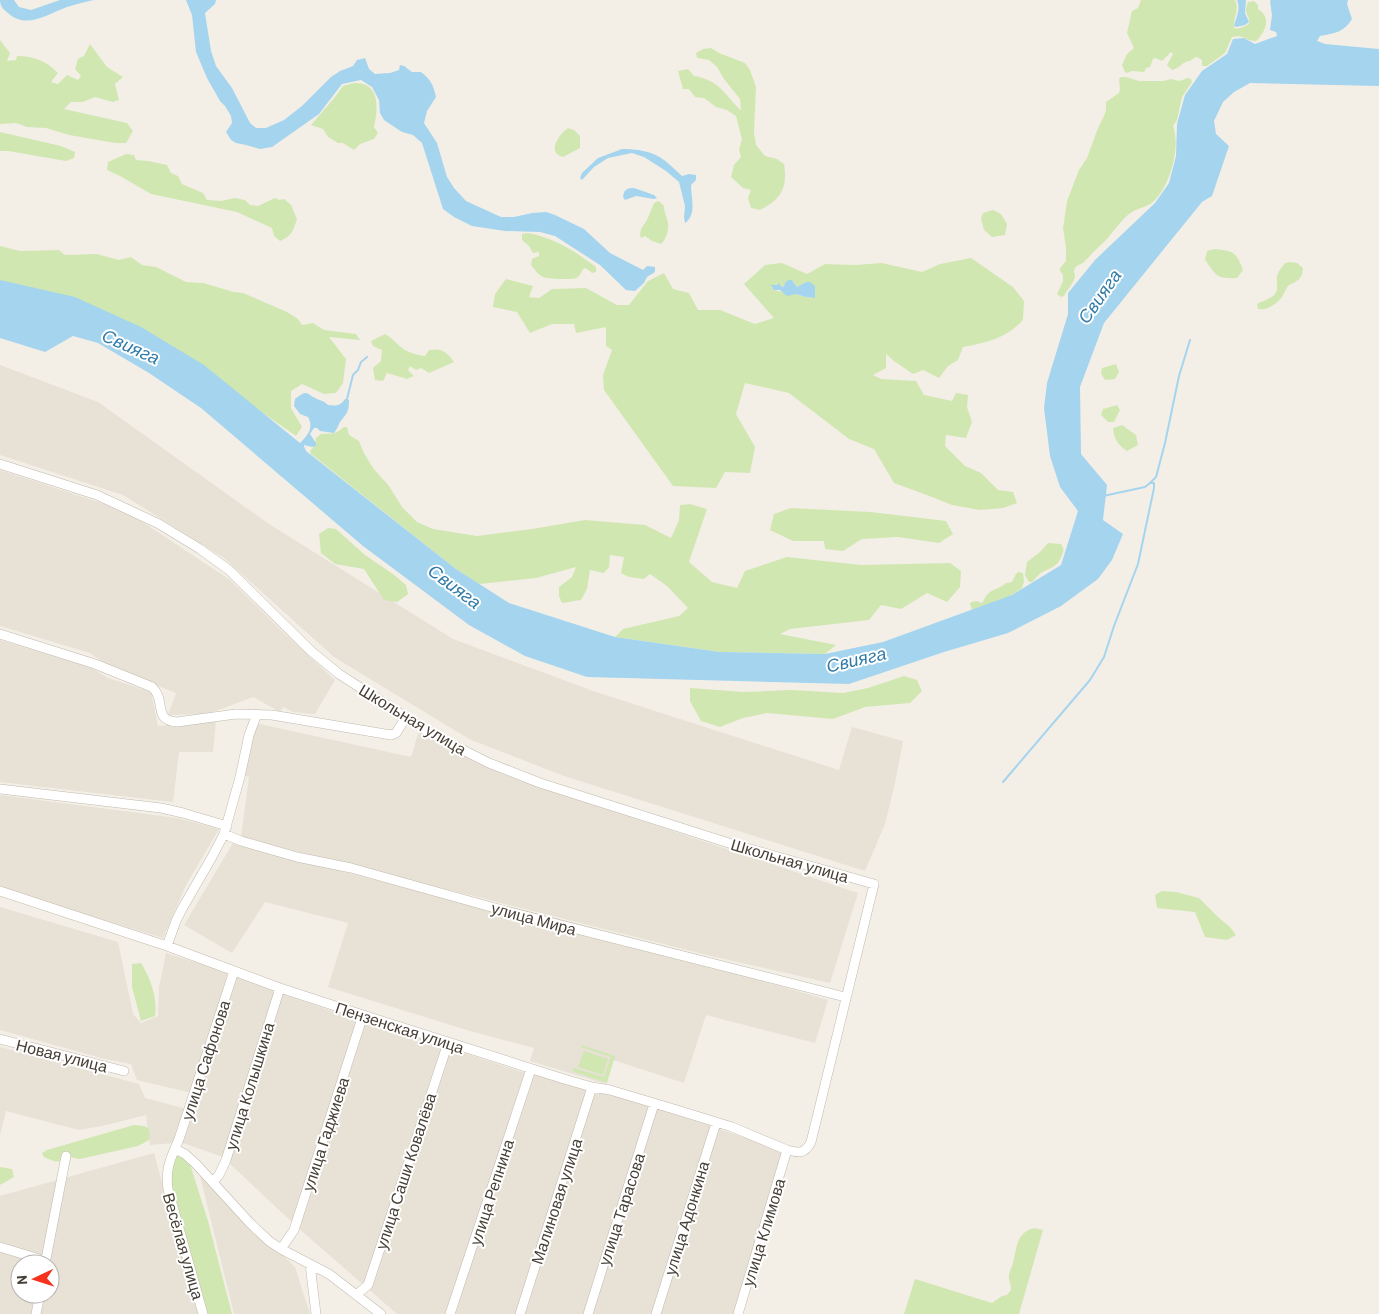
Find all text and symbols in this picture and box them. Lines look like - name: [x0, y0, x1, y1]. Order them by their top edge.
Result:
- water label: Свияга: [1073, 265, 1125, 327]
- water label: Свияга: [99, 324, 163, 368]
- water label: Свияга: [424, 559, 486, 613]
- water label: Свияга: [824, 641, 888, 677]
- street label: Школьная улица: [356, 680, 470, 759]
- street label: Школьная улица: [729, 834, 851, 886]
- street label: улица Мира: [489, 898, 579, 938]
- street label: Пензенская улица: [333, 997, 467, 1057]
- street label: улица Сафонова: [177, 998, 233, 1122]
- street label: улица Колышкина: [221, 1020, 277, 1152]
- street label: Новая улица: [14, 1034, 110, 1076]
- street label: улица Гаджиева: [298, 1074, 352, 1194]
- street label: улица Саши Ковалёва: [371, 1090, 439, 1252]
- street label: Малиновая улица: [527, 1135, 585, 1266]
- street label: улица Репнина: [465, 1137, 517, 1247]
- street label: улица Тарасова: [594, 1150, 648, 1268]
- street label: улица Адонкина: [660, 1158, 712, 1277]
- street label: улица Климова: [738, 1176, 788, 1288]
- street label: Весёлая улица: [160, 1190, 208, 1302]
- north arrow: [10, 1254, 60, 1304]
- text: N: [13, 1275, 30, 1285]

